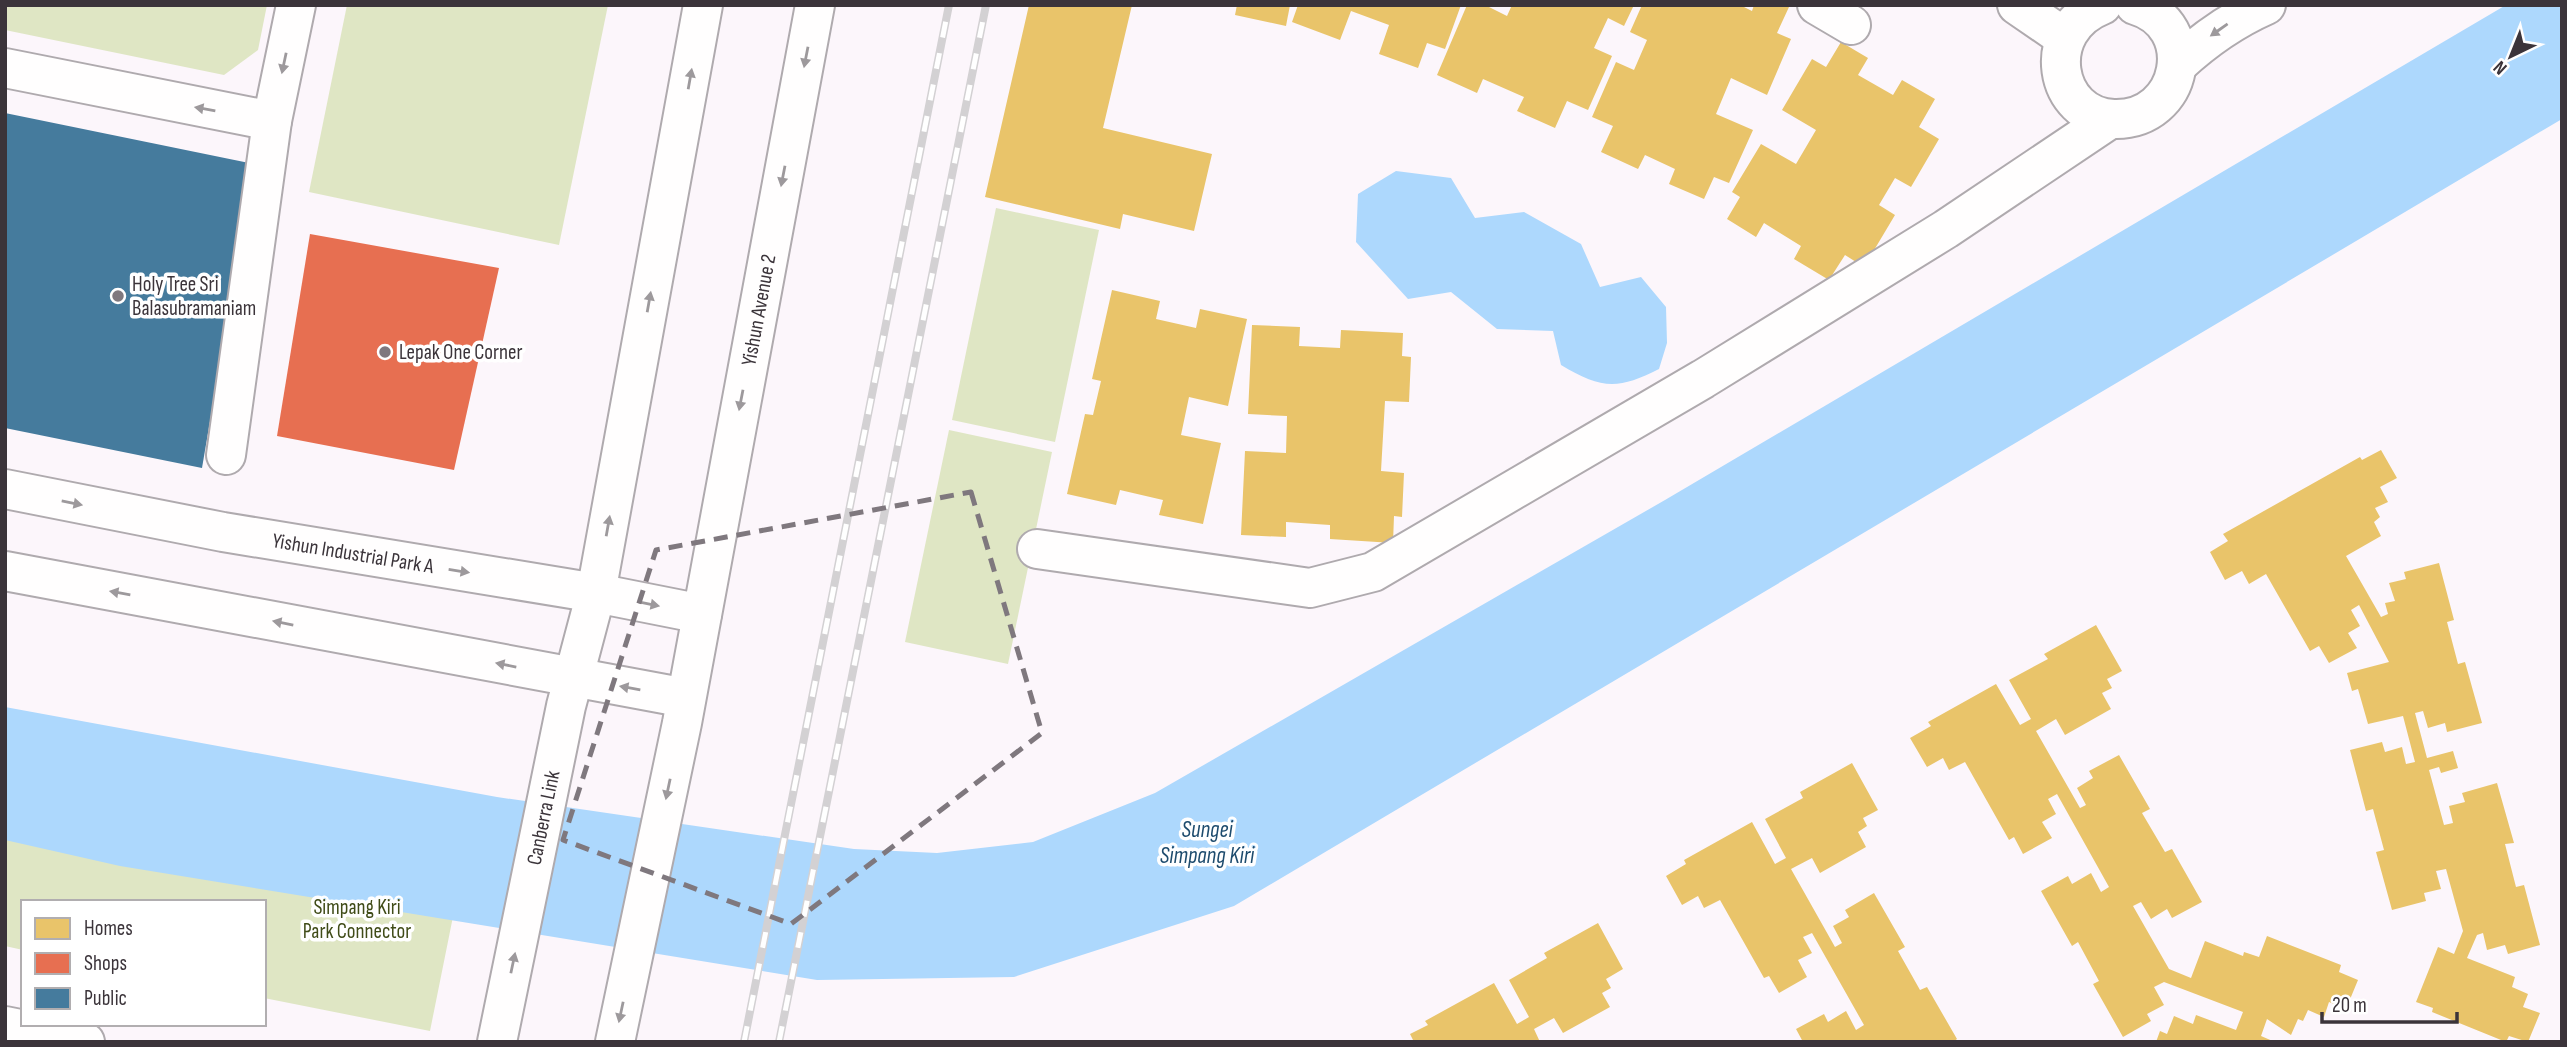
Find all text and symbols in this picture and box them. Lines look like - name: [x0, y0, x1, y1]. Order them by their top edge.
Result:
- north arrow: [2476, 21, 2546, 91]
- one-way arrow: [2209, 23, 2228, 36]
- one-way arrow: [800, 46, 811, 68]
- one-way arrow: [279, 52, 290, 74]
- text: N: [2489, 55, 2512, 79]
- one-way arrow: [685, 68, 696, 90]
- one-way arrow: [194, 103, 216, 114]
- one-way arrow: [777, 165, 788, 187]
- street label: Yishun Avenue 2: [736, 252, 782, 368]
- place label: Holy Tree Sri Balasubramaniam: [132, 272, 256, 321]
- marker: Holy Tree Sri Balasubramaniam: [110, 288, 126, 304]
- one-way arrow: [644, 291, 655, 313]
- place label: Lepak One Corner: [399, 340, 522, 365]
- marker: Lepak One Corner: [377, 344, 393, 360]
- one-way arrow: [736, 389, 747, 411]
- one-way arrow: [61, 497, 83, 508]
- one-way arrow: [603, 515, 614, 537]
- street label: Yishun Industrial Park A: [271, 528, 436, 579]
- one-way arrow: [449, 566, 471, 577]
- one-way arrow: [109, 587, 131, 598]
- one-way arrow: [638, 598, 660, 609]
- one-way arrow: [272, 617, 294, 628]
- one-way arrow: [495, 659, 517, 670]
- one-way arrow: [619, 682, 641, 693]
- street label: Canberra Link: [522, 768, 565, 867]
- one-way arrow: [663, 778, 674, 800]
- water label: Sungei Simpang Kiri: [1160, 816, 1255, 870]
- park label: Simpang Kiri Park Connector: [303, 895, 411, 944]
- legend: [21, 900, 266, 1026]
- text: Homes: [84, 916, 133, 941]
- text: Shops: [84, 951, 127, 976]
- one-way arrow: [508, 952, 519, 974]
- scale bar: [2322, 981, 2457, 1025]
- text: Public: [84, 986, 127, 1011]
- text: 20 m: [2332, 993, 2367, 1018]
- one-way arrow: [616, 1001, 627, 1023]

